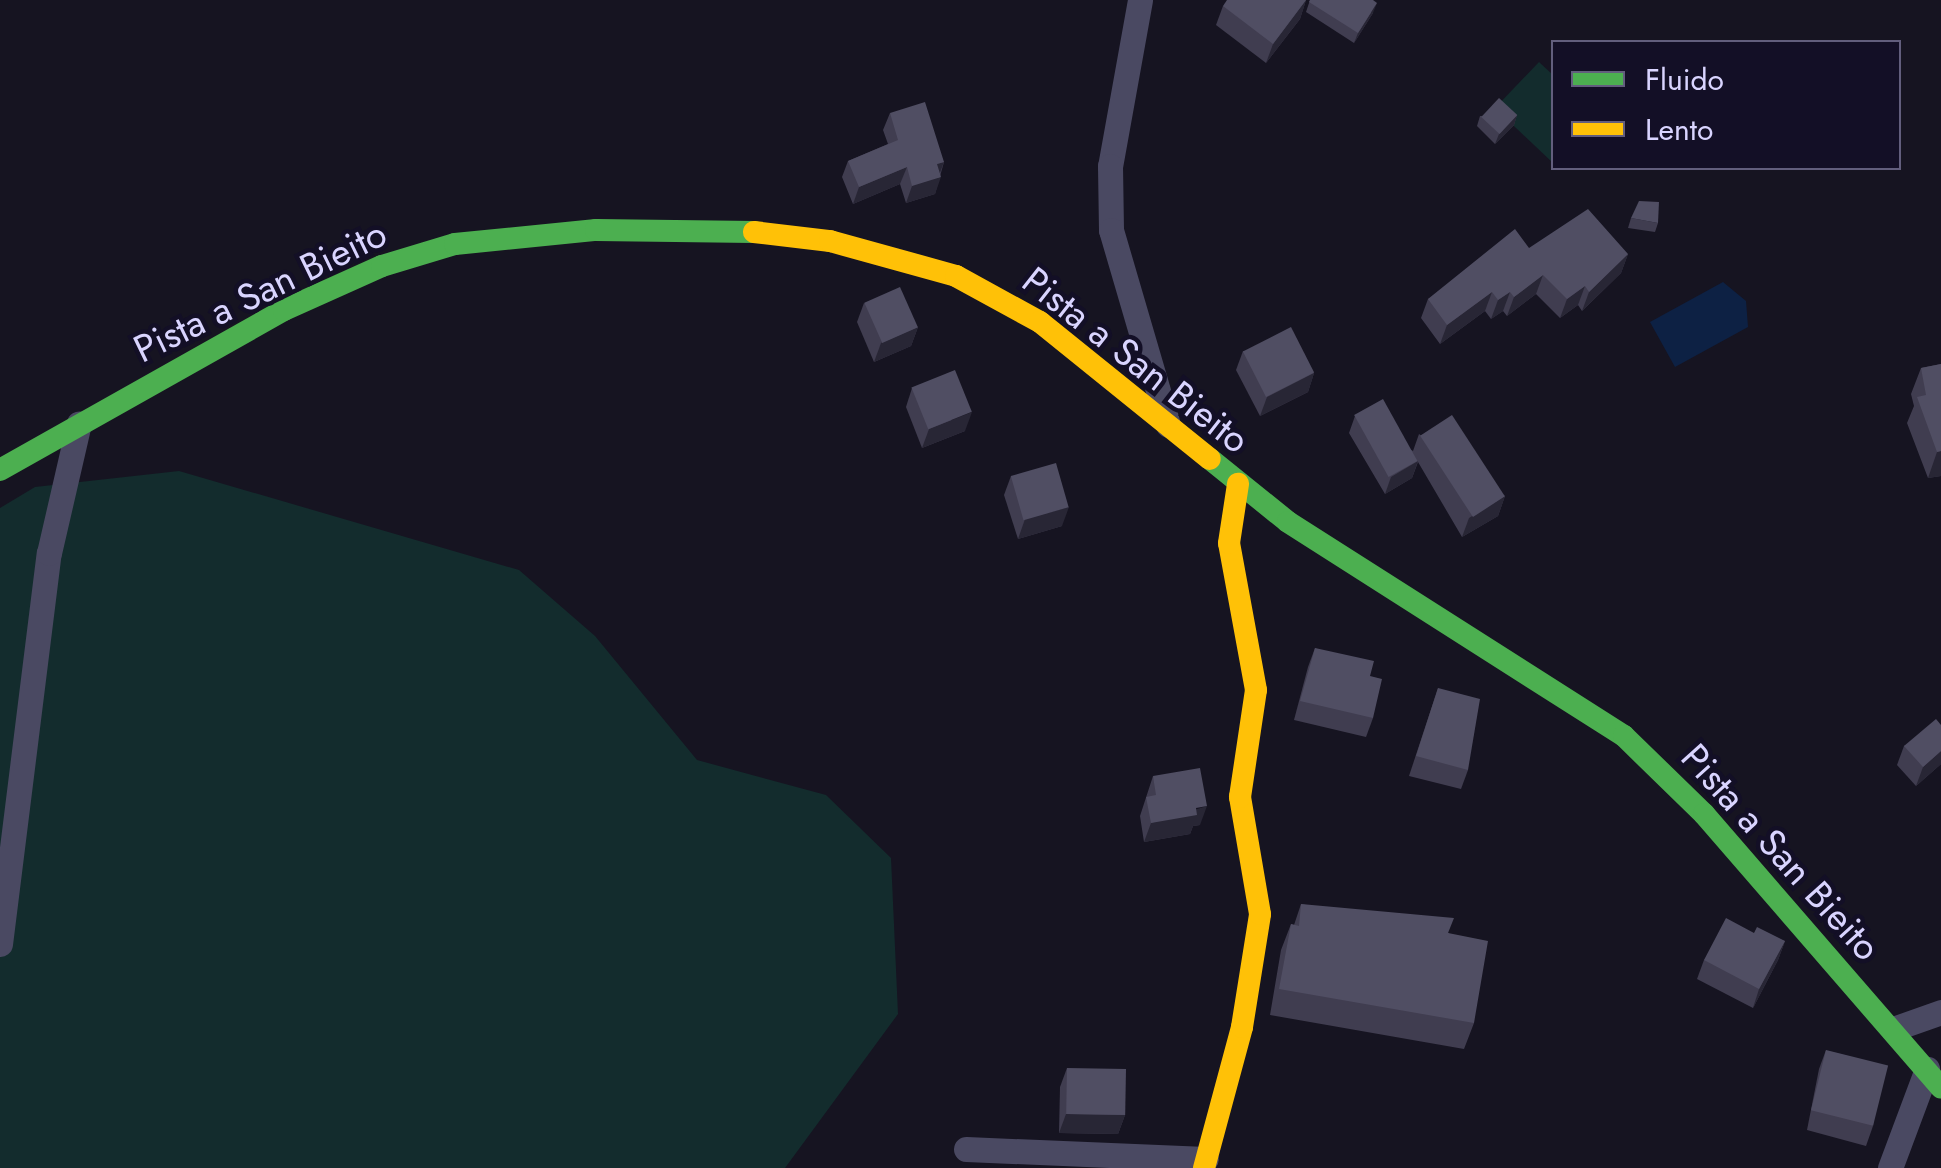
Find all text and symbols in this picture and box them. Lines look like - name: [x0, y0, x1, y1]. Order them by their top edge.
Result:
- legend: [1551, 40, 1901, 170]
- text: Fluido: [1645, 58, 1724, 101]
- text: Lento: [1645, 108, 1713, 151]
- street label: Pista a San Bieito: [126, 210, 394, 372]
- street label: Pista a San Bieito: [1013, 257, 1259, 463]
- street label: Pista a San Bieito: [1672, 734, 1890, 970]

